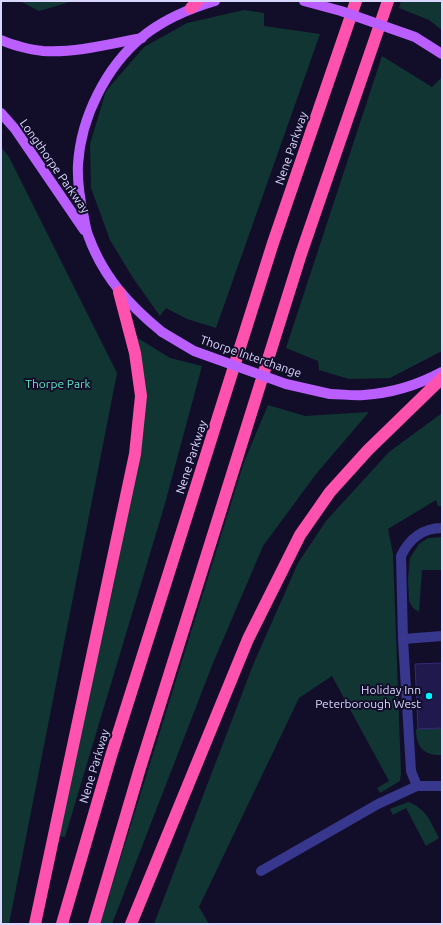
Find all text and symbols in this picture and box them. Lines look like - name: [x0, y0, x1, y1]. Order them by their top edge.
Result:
- street label: Nene Parkway: [272, 110, 310, 186]
- street label: Longthorpe Parkway: [18, 117, 92, 216]
- street label: Thorpe Interchange: [199, 333, 303, 379]
- park label: Thorpe Park: [25, 377, 91, 390]
- street label: Nene Parkway: [173, 418, 209, 495]
- place label: Holiday Inn Peterborough West: [315, 683, 421, 710]
- marker: Holiday Inn Peterborough West: [424, 691, 434, 701]
- street label: Nene Parkway: [77, 727, 111, 804]

